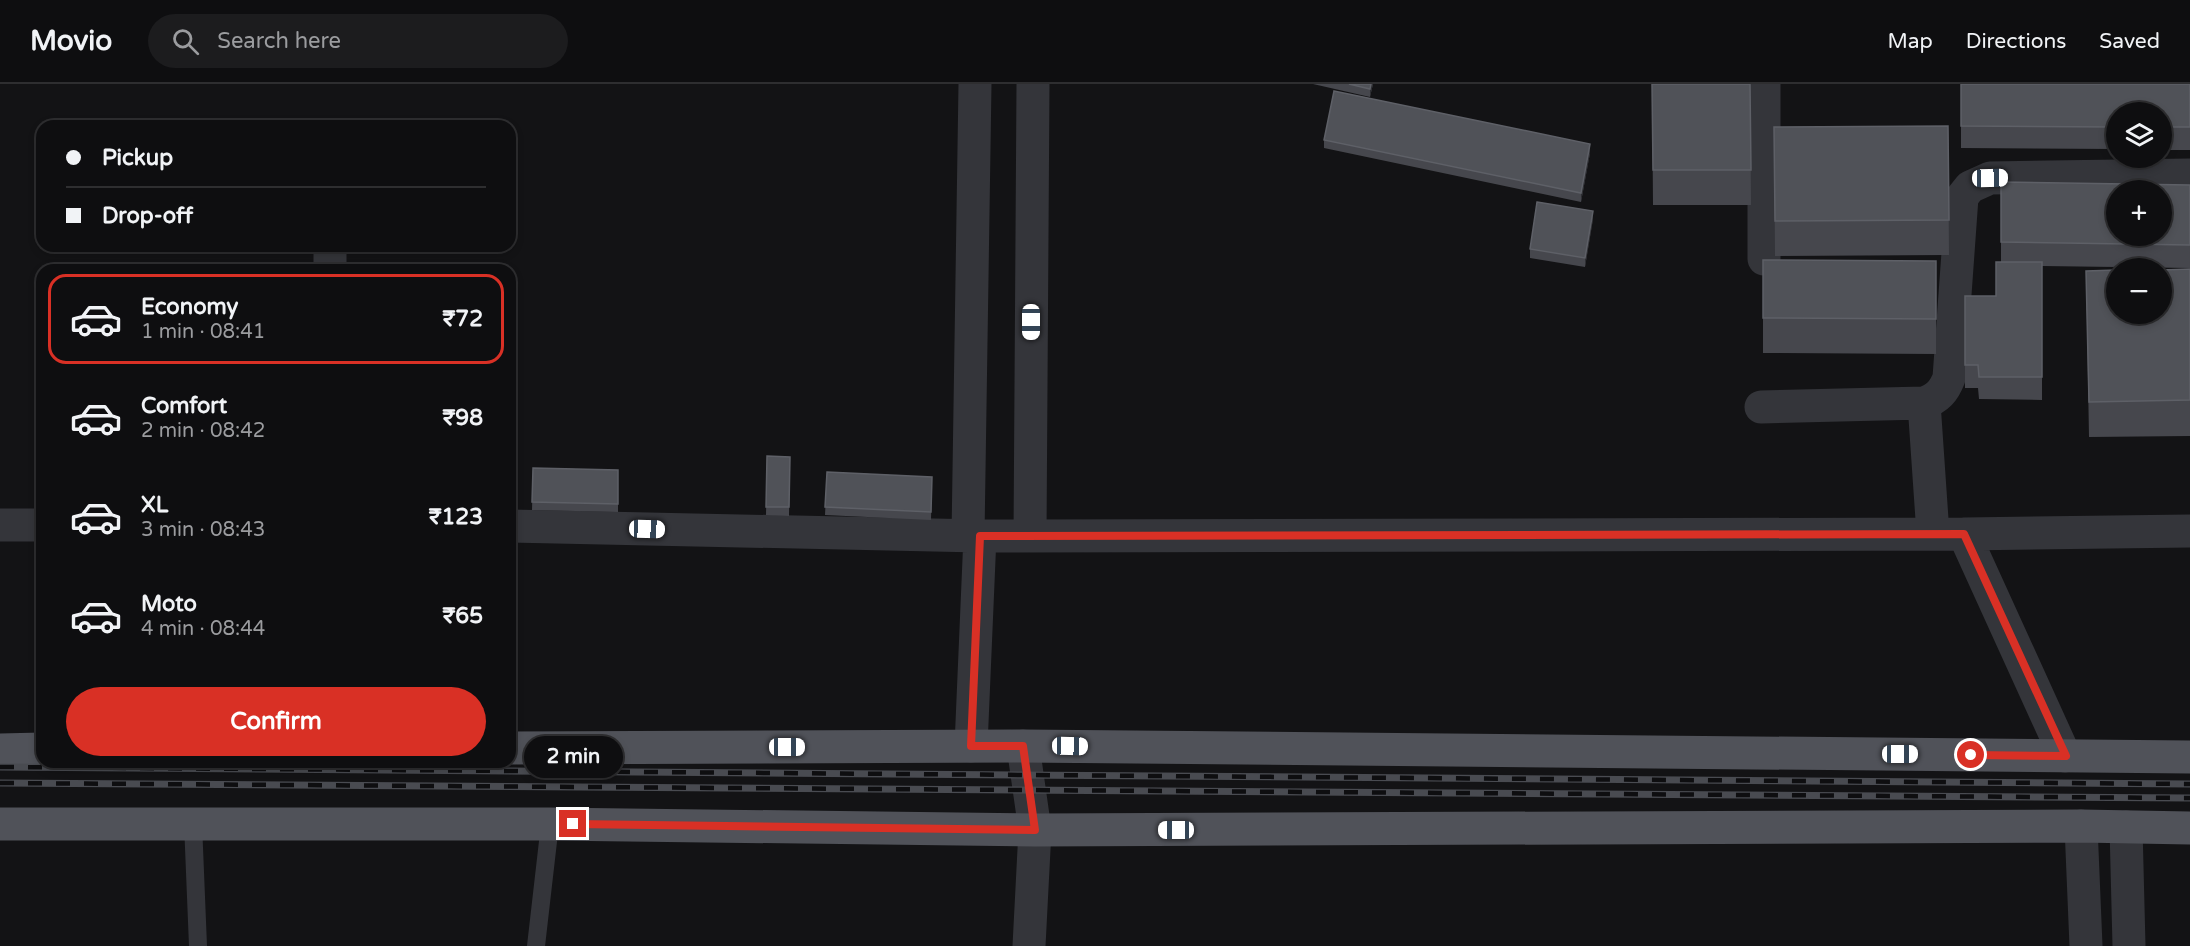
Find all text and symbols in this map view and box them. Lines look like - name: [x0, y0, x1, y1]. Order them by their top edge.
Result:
- search box: [148, 14, 568, 68]
- text: Movio: [30, 24, 112, 58]
- icon: search: [169, 25, 202, 58]
- text: Search here: [217, 28, 341, 54]
- text: Map: [1887, 29, 1933, 54]
- text: Directions: [1966, 29, 2066, 54]
- text: Saved: [2099, 29, 2160, 54]
- map controls: [2106, 102, 2172, 324]
- button: layers: [2106, 102, 2172, 168]
- text: Pickup: [102, 145, 173, 171]
- car: [1972, 169, 2008, 187]
- button: +: [2106, 180, 2172, 246]
- text: Drop-off: [102, 203, 193, 229]
- button: −: [2106, 258, 2172, 324]
- icon: car: [69, 292, 123, 346]
- text: Economy: [141, 294, 238, 320]
- car: [1022, 304, 1040, 340]
- text: ₹72: [442, 306, 483, 332]
- text: 1 min · 08:41: [141, 320, 265, 344]
- icon: car: [69, 391, 123, 445]
- text: Comfort: [141, 393, 227, 419]
- text: ₹98: [442, 405, 483, 431]
- text: 2 min · 08:42: [141, 419, 265, 443]
- icon: car: [69, 490, 123, 544]
- text: XL: [141, 492, 168, 518]
- text: ₹123: [429, 504, 483, 530]
- text: 3 min · 08:43: [141, 518, 265, 542]
- car: [629, 519, 665, 539]
- icon: car: [69, 589, 123, 643]
- text: Moto: [141, 591, 197, 617]
- text: ₹65: [442, 603, 483, 629]
- text: 4 min · 08:44: [141, 617, 265, 641]
- button: Confirm: [66, 687, 486, 756]
- callout: 2 min: [524, 737, 622, 779]
- car: [1052, 737, 1088, 755]
- car: [769, 738, 805, 756]
- route start: [1957, 741, 1984, 768]
- text: 2 min: [547, 745, 600, 769]
- car: [1882, 745, 1918, 763]
- route end: [559, 810, 586, 837]
- car: [1158, 821, 1194, 839]

